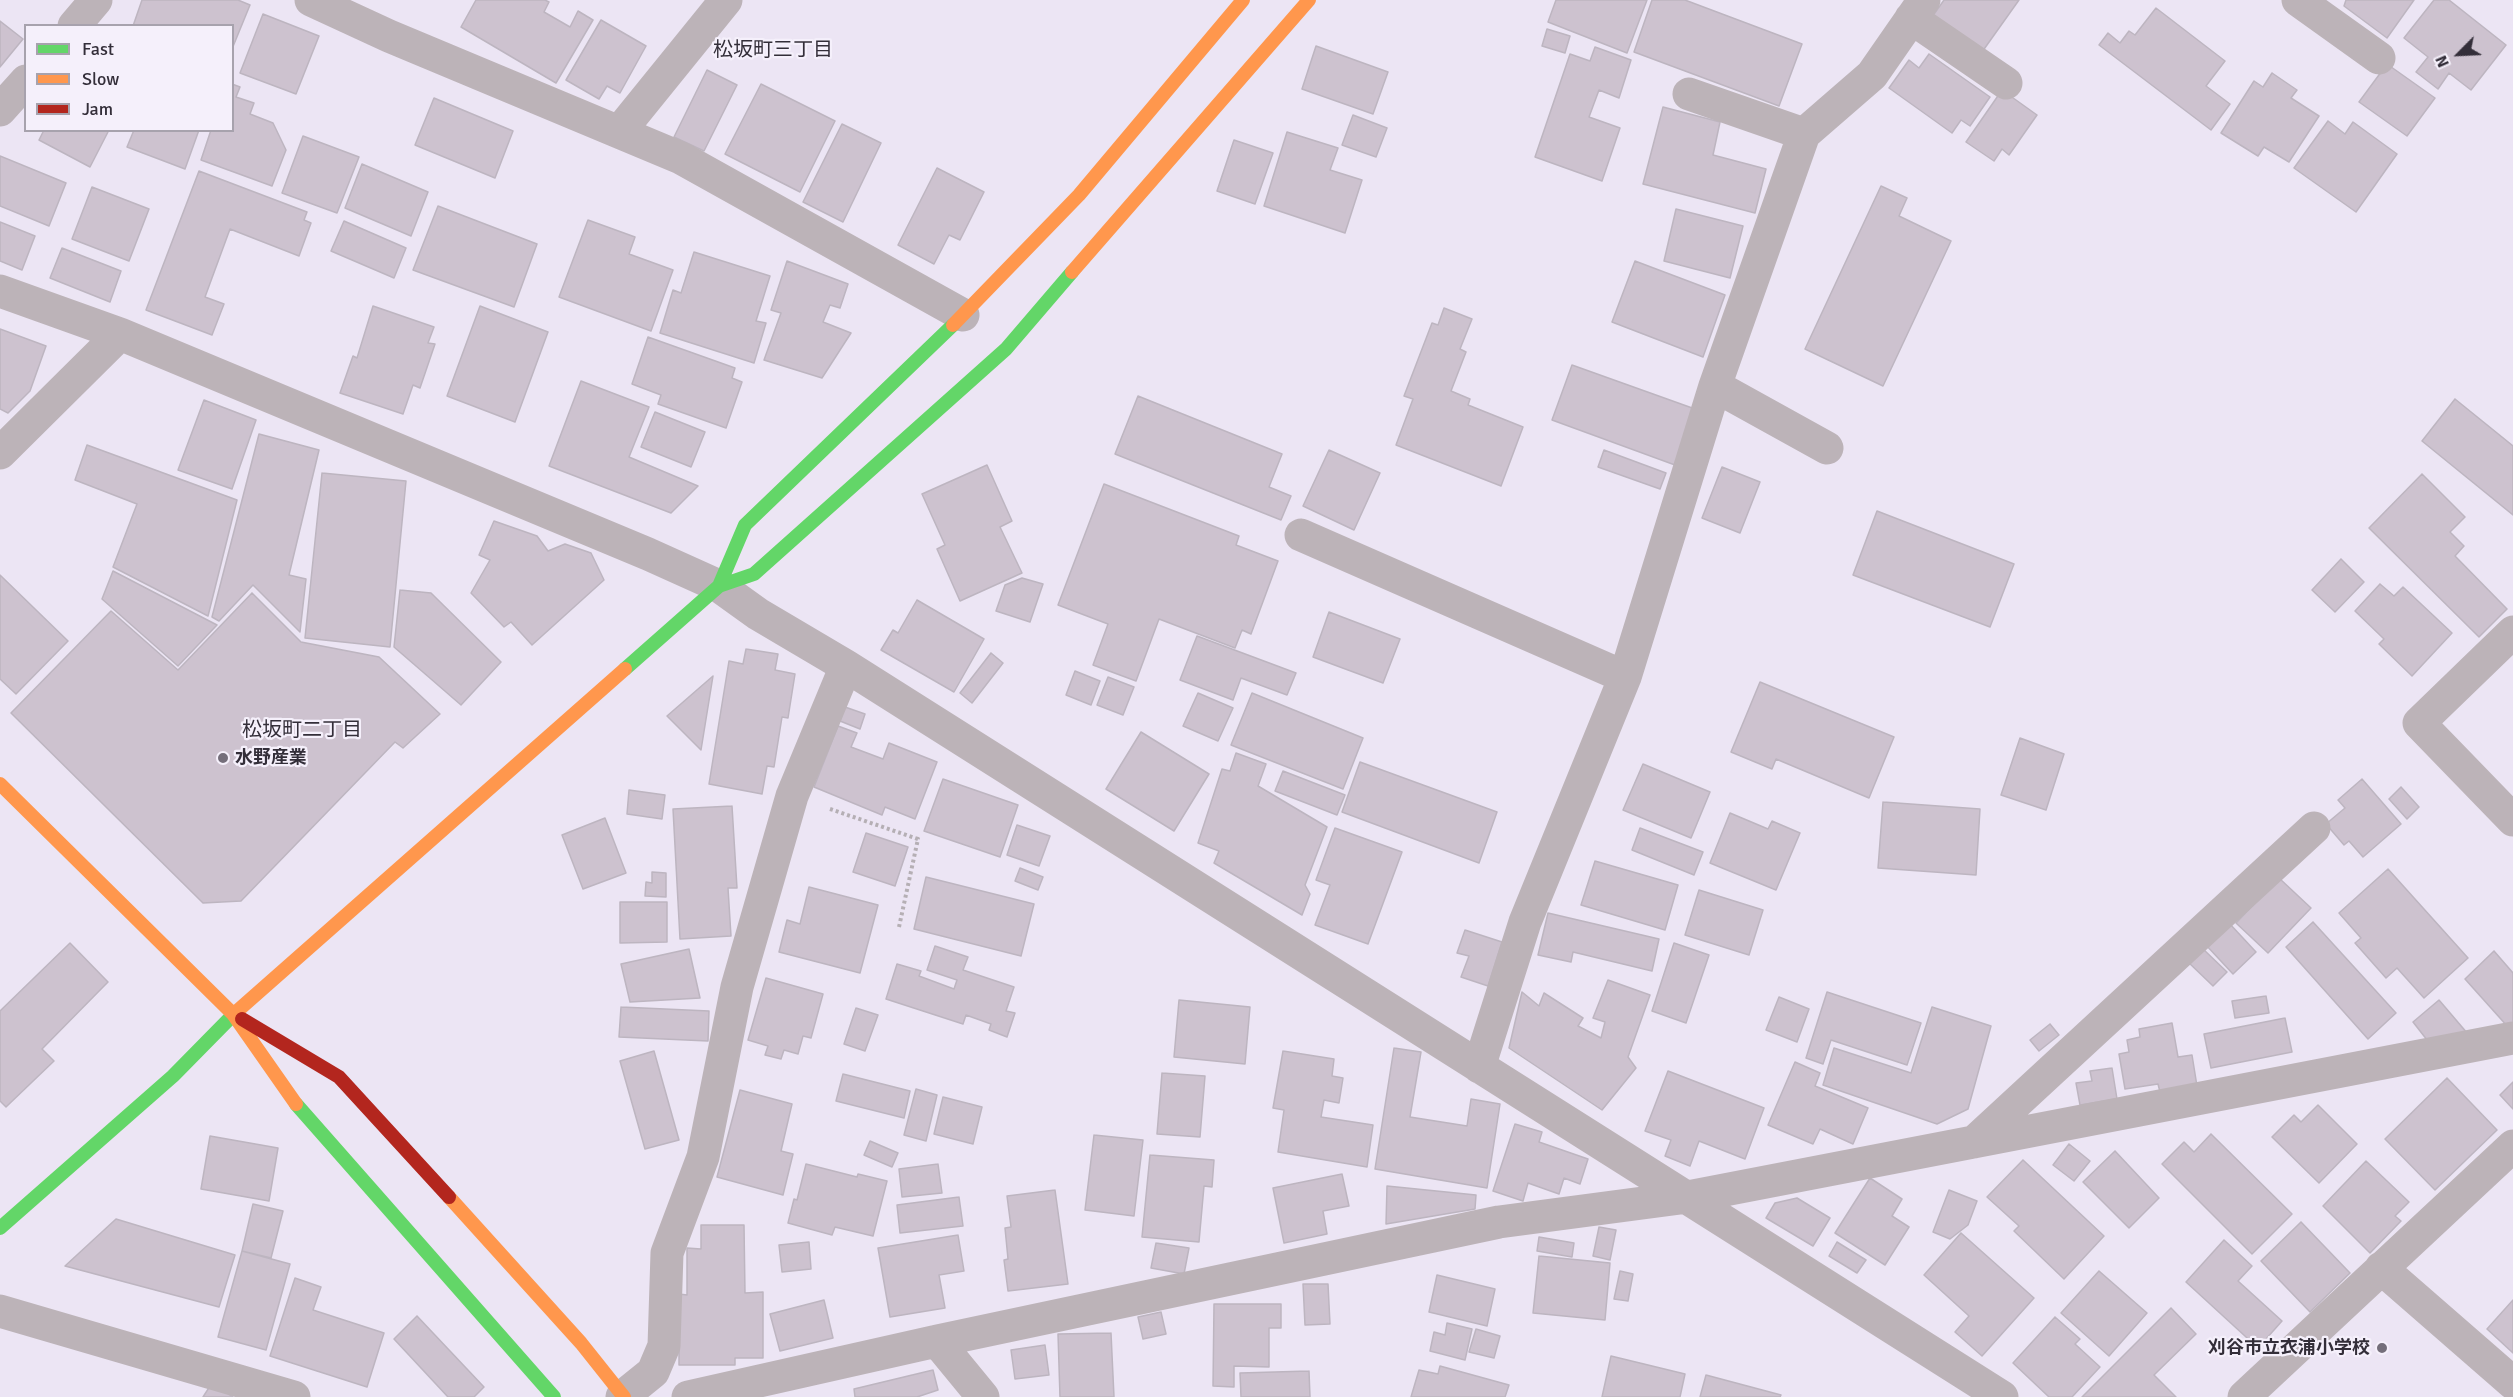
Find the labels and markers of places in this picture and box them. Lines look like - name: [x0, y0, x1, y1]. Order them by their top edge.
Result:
- place label: 水野産業: [235, 747, 307, 769]
- marker: 水野産業: [216, 751, 230, 765]
- place label: 刈谷市立衣浦小学校: [2208, 1337, 2370, 1359]
- marker: 刈谷市立衣浦小学校: [2375, 1341, 2389, 1355]

